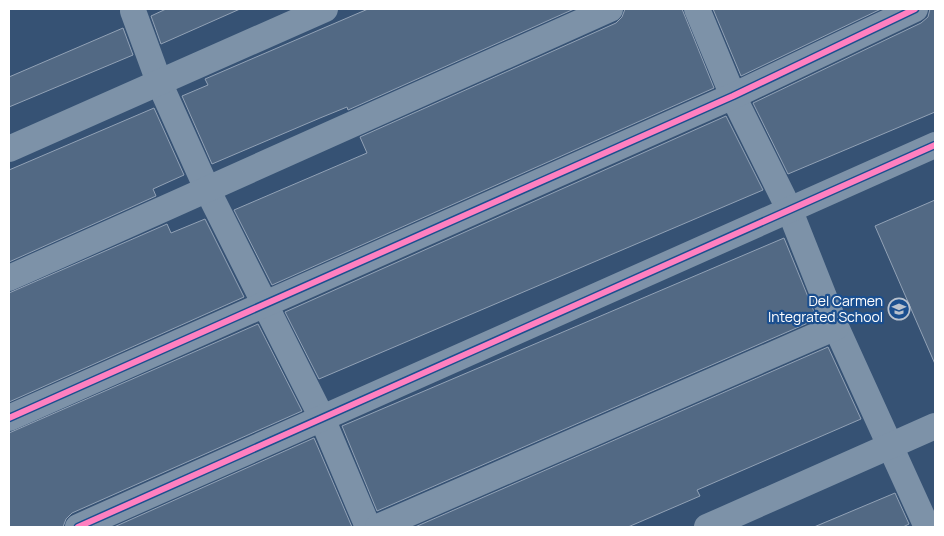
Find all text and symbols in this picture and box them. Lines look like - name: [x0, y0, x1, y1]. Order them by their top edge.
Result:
- place label: Del Carmen Integrated School: [768, 291, 883, 326]
- school or university icon: Del Carmen Integrated School: [887, 297, 911, 321]

